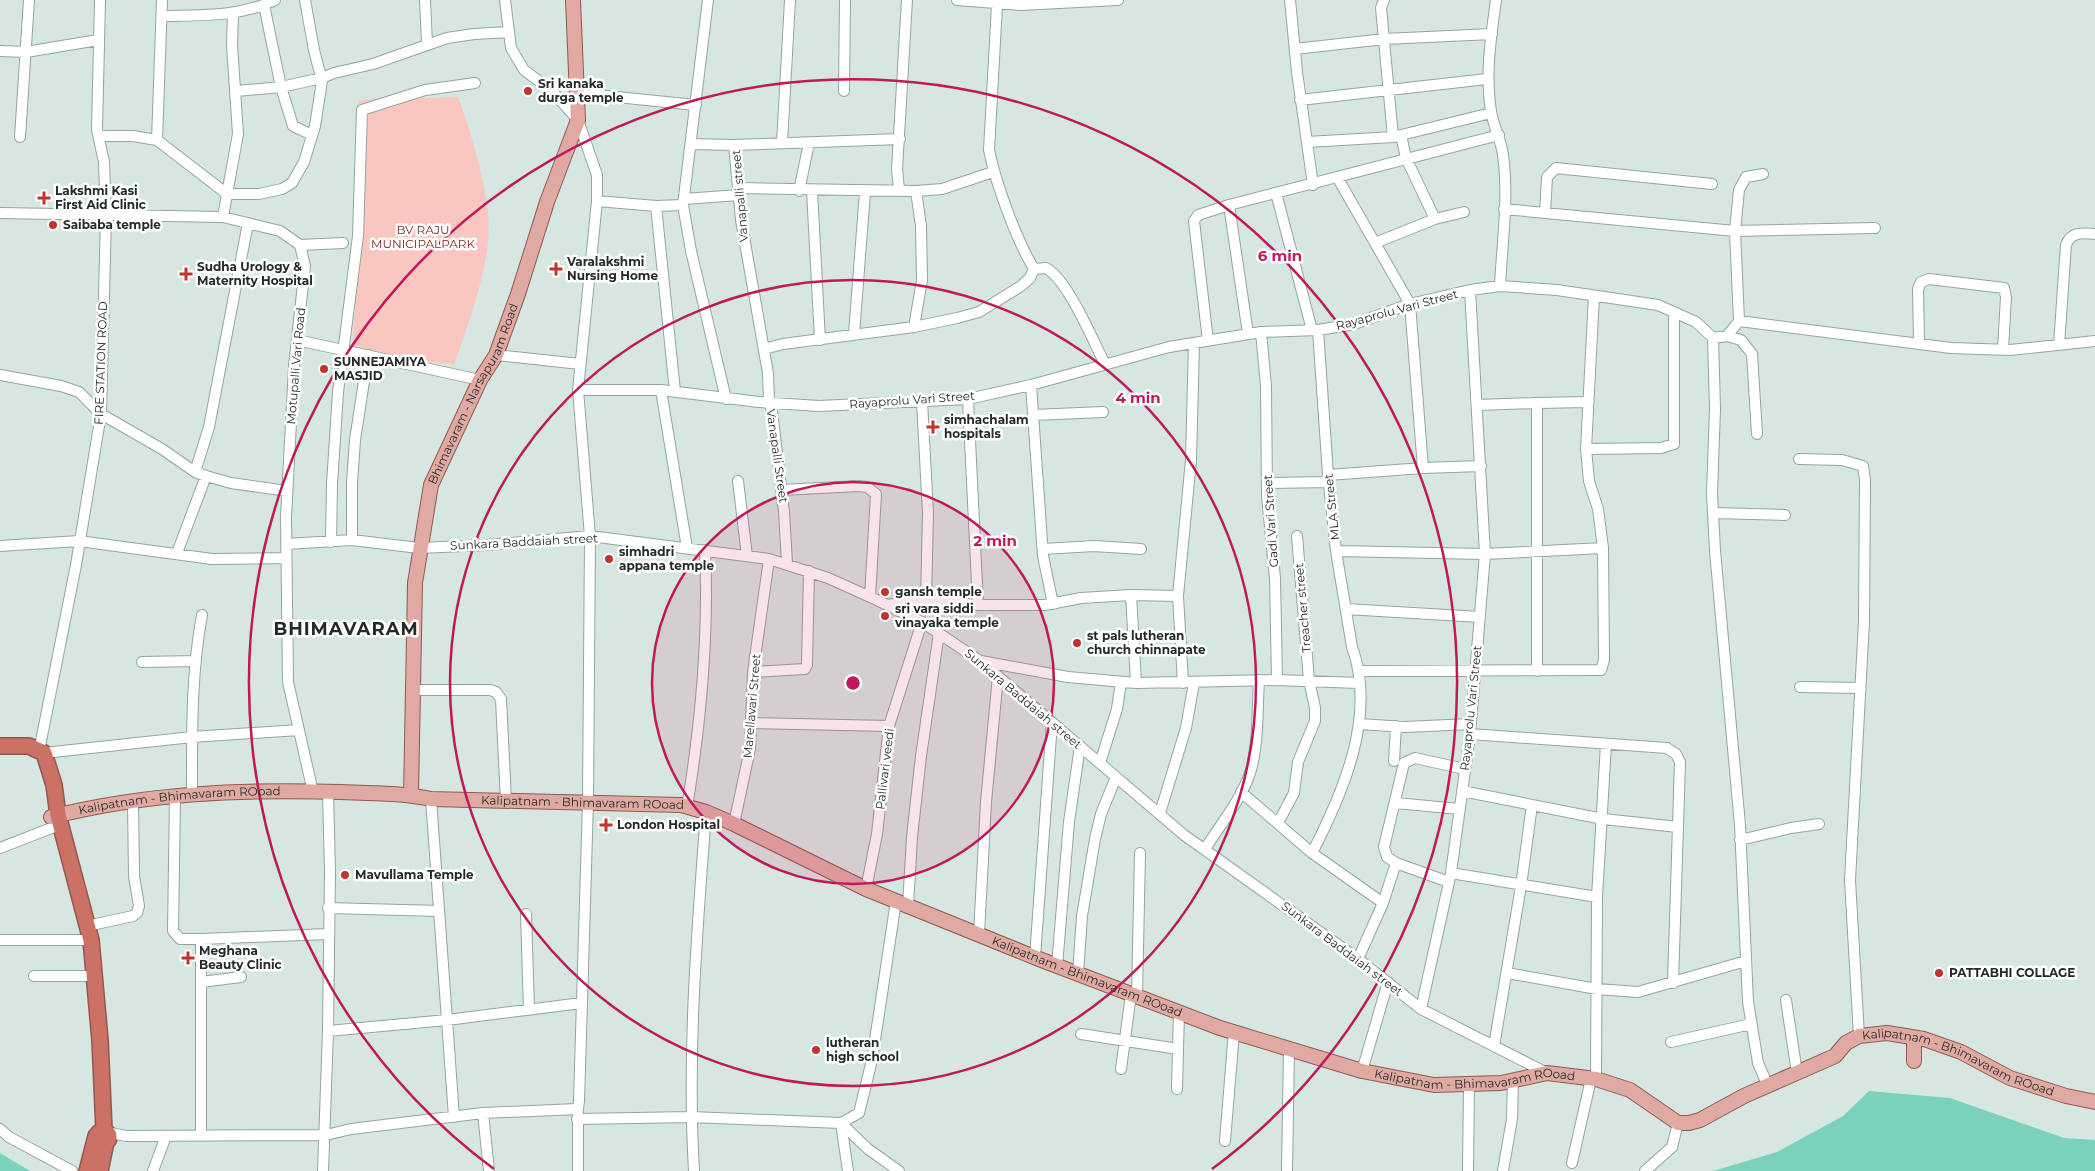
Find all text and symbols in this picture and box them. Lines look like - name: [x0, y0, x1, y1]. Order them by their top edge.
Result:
- place label: Sri kanaka durga temple: [538, 76, 624, 105]
- marker: Sri kanaka durga temple: [522, 85, 534, 97]
- street label: Vanapalli street: [728, 149, 751, 243]
- place label: Lakshmi Kasi First Aid Clinic: [55, 183, 146, 212]
- marker: Lakshmi Kasi First Aid Clinic: [37, 191, 51, 205]
- place label: Saibaba temple: [63, 217, 161, 232]
- marker: Saibaba temple: [47, 219, 59, 231]
- park label: BV RAJU MUNICIPALPARK: [371, 222, 476, 251]
- text: 6 min: [1258, 246, 1302, 265]
- place label: Varalakshmi Nursing Home: [566, 254, 658, 283]
- place label: Sudha Urology & Maternity Hospital: [197, 259, 313, 288]
- marker: Varalakshmi Nursing Home: [549, 262, 563, 276]
- marker: Sudha Urology & Maternity Hospital: [179, 267, 193, 281]
- street label: Rayaprolu Vari Street: [1334, 286, 1460, 333]
- street label: FIRE STATION ROAD: [91, 301, 110, 425]
- street label: Bhimavaram - Narsapuram Road: [424, 301, 521, 487]
- street label: Motupalli Vari Road: [283, 307, 308, 425]
- place label: SUNNEJAMIYA MASJID: [334, 354, 427, 383]
- marker: SUNNEJAMIYA MASJID: [318, 363, 330, 375]
- street label: Rayaprolu Vari Street: [849, 388, 975, 411]
- text: 4 min: [1115, 388, 1161, 407]
- street label: Vanapalli Street: [764, 408, 791, 504]
- place label: simhachalam hospitals: [944, 412, 1029, 441]
- marker: simhachalam hospitals: [926, 420, 940, 434]
- street label: MLA Street: [1321, 473, 1342, 541]
- street label: Gadi Vari Street: [1260, 474, 1281, 568]
- street label: Sunkara Baddaiah street: [450, 530, 598, 553]
- text: 2 min: [973, 531, 1017, 550]
- place label: simhadri appana temple: [619, 544, 714, 573]
- marker: simhadri appana temple: [603, 553, 615, 565]
- street label: Treacher street: [1291, 562, 1314, 654]
- place label: gansh temple: [895, 584, 982, 599]
- marker: gansh temple: [879, 586, 891, 598]
- place label: sri vara siddi vinayaka temple: [894, 601, 999, 630]
- marker: sri vara siddi vinayaka temple: [879, 610, 891, 622]
- district label: BHIMAVARAM: [273, 618, 419, 640]
- place label: st pals lutheran church chinnapate: [1087, 628, 1206, 657]
- marker: st pals lutheran church chinnapate: [1071, 637, 1083, 649]
- street label: Sunkara Baddaiah street: [962, 645, 1085, 752]
- street label: Rayaprolu Vari Street: [1456, 645, 1485, 771]
- street label: Marellavari Street: [739, 653, 764, 759]
- centre of rings: [844, 674, 862, 692]
- street label: Pallivari veedi: [872, 727, 897, 810]
- street label: Kalipatnam - Bhimavaram ROoad: [77, 783, 281, 817]
- street label: Kalipatnam - Bhimavaram ROoad: [481, 792, 684, 812]
- place label: London Hospital: [617, 817, 720, 832]
- marker: London Hospital: [599, 818, 613, 832]
- place label: Mavullama Temple: [355, 867, 474, 882]
- marker: Mavullama Temple: [339, 869, 351, 881]
- street label: Sunkara Baddaiah street: [1279, 898, 1406, 999]
- street label: Kalipatnam - Bhimavaram ROoad: [990, 933, 1185, 1020]
- place label: Meghana Beauty Clinic: [199, 943, 282, 972]
- marker: Meghana Beauty Clinic: [181, 951, 195, 965]
- place label: PATTABHI COLLAGE: [1949, 965, 2075, 980]
- marker: PATTABHI COLLAGE: [1933, 967, 1945, 979]
- street label: Kalipatnam - Bhimavaram ROoad: [1861, 1025, 2056, 1099]
- place label: lutheran high school: [826, 1035, 899, 1064]
- marker: lutheran high school: [810, 1044, 822, 1056]
- street label: Kalipatnam - Bhimavaram ROoad: [1373, 1065, 1576, 1092]

